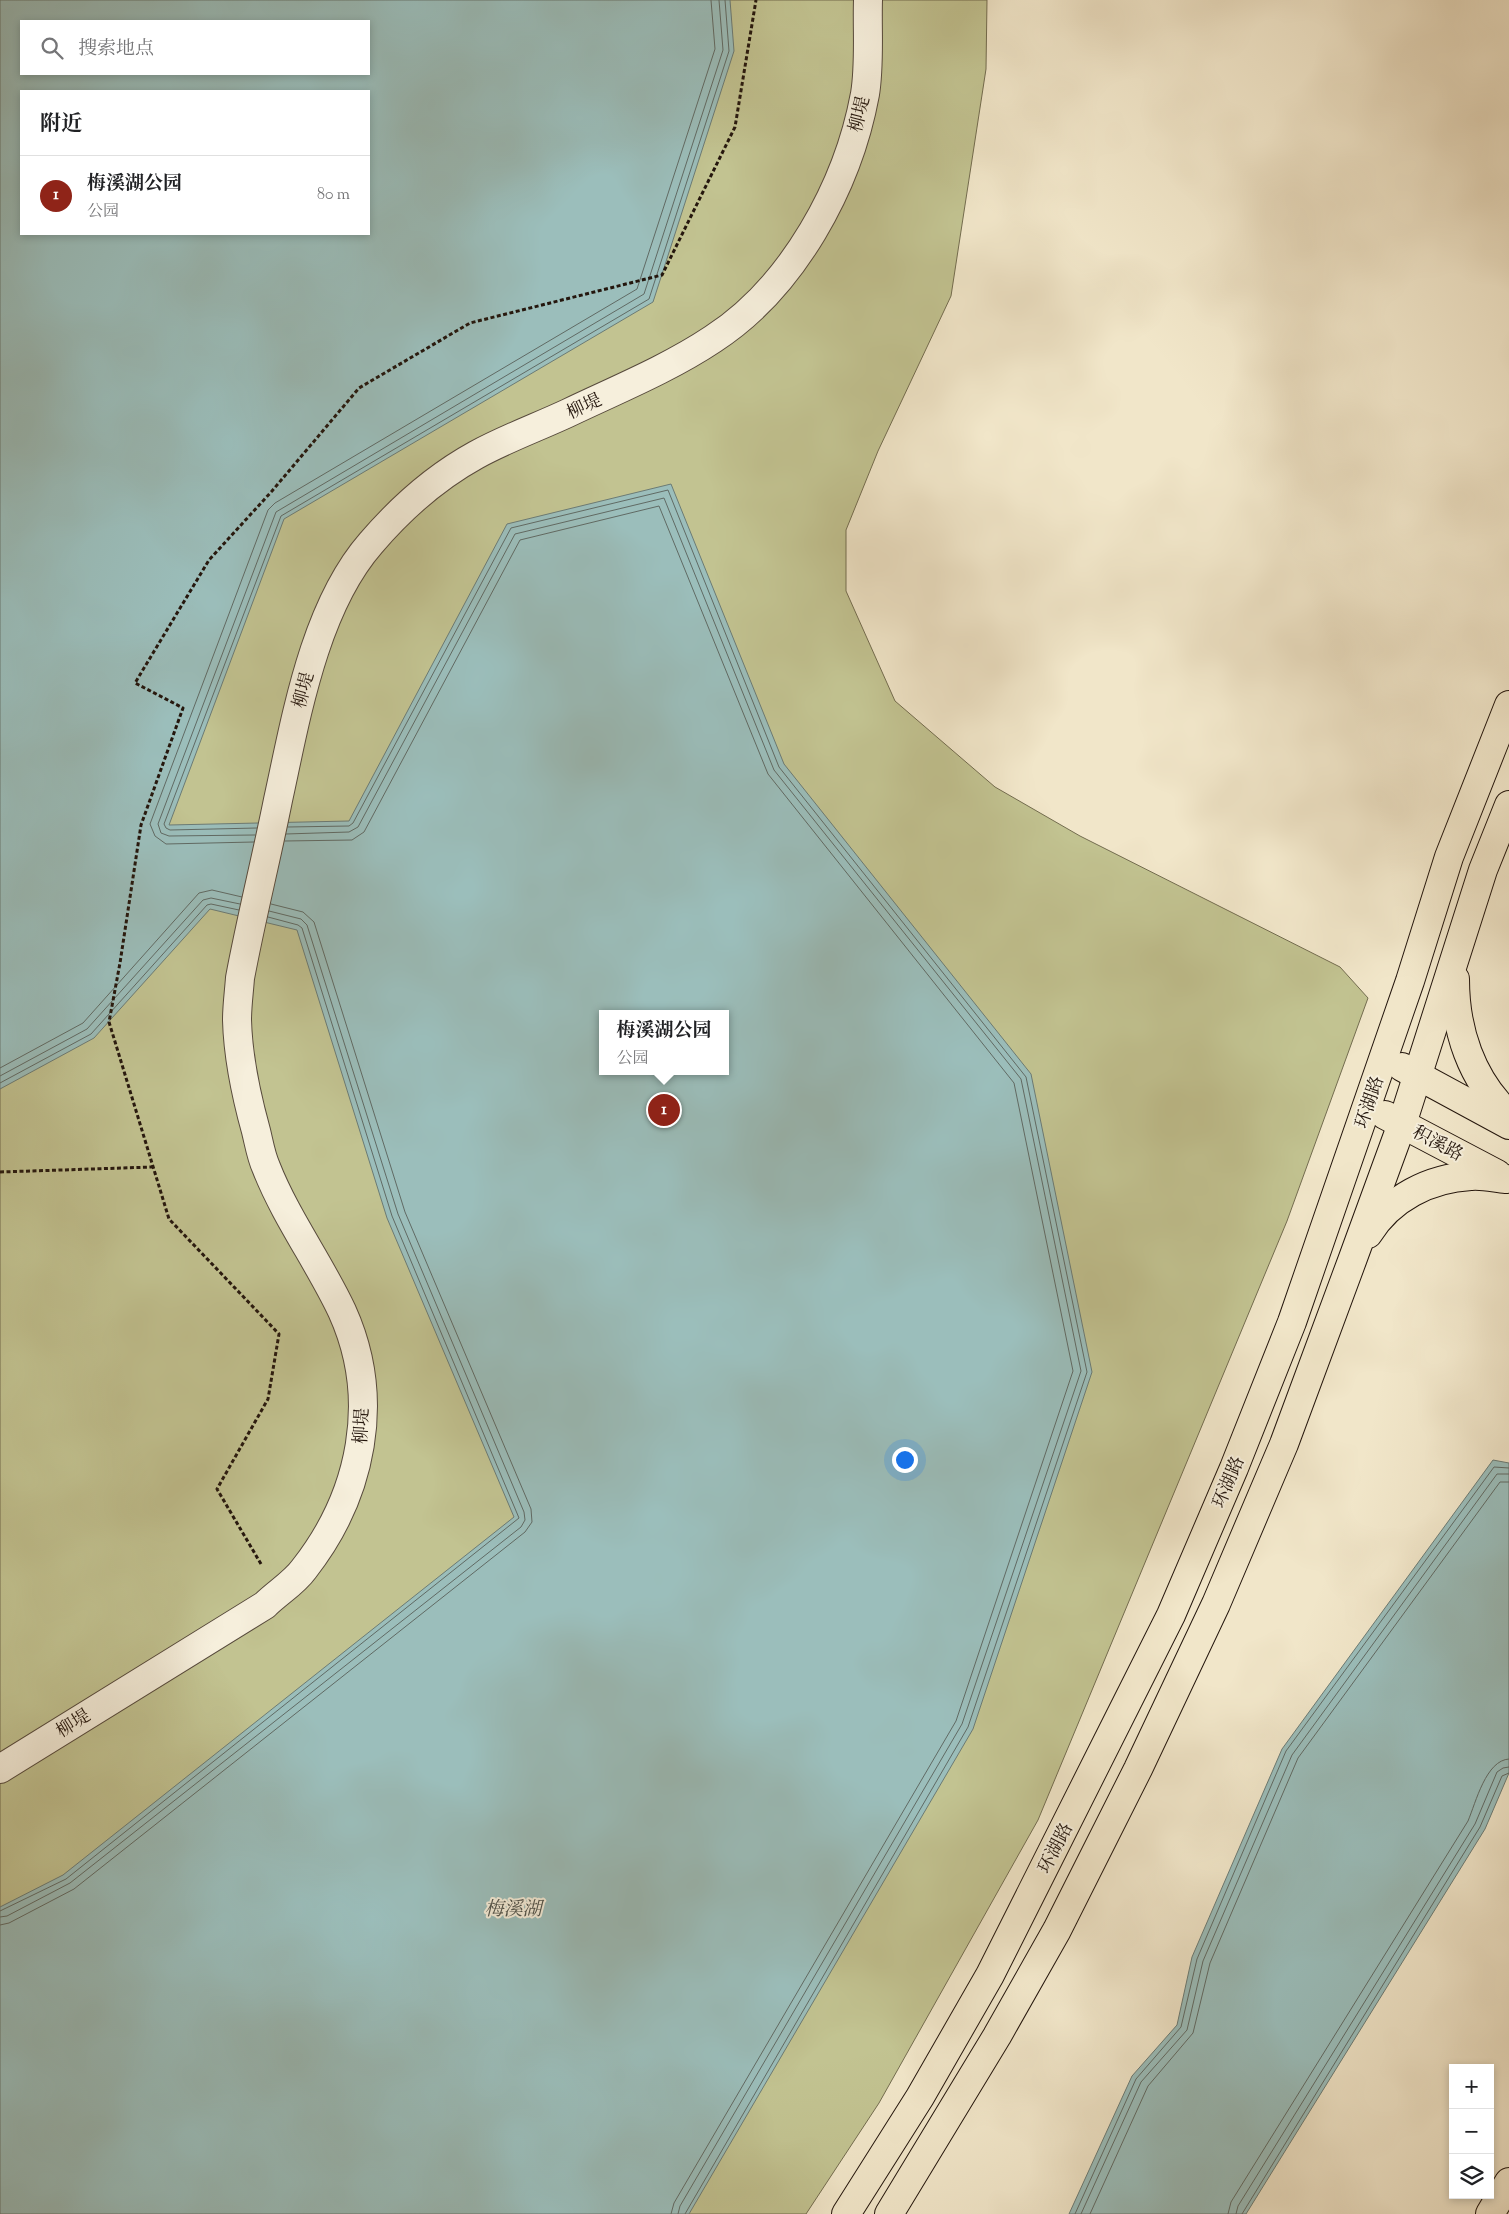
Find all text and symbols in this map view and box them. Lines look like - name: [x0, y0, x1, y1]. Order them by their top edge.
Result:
- search box: [20, 20, 370, 75]
- icon: search: [38, 34, 66, 62]
- text: 搜索地点: [78, 36, 154, 63]
- street label: 柳堤: [844, 94, 878, 135]
- text: 附近: [40, 110, 82, 140]
- text: 梅溪湖公园: [87, 171, 182, 198]
- text: 1: [53, 184, 59, 207]
- text: 80 m: [317, 184, 350, 207]
- text: 公园: [87, 201, 119, 224]
- street label: 柳堤: [563, 388, 607, 427]
- street label: 柳堤: [288, 670, 322, 711]
- popup: [599, 1010, 729, 1075]
- text: 梅溪湖公园: [616, 1018, 712, 1045]
- text: 公园: [616, 1048, 649, 1071]
- street label: 环湖路: [1350, 1073, 1392, 1132]
- pin: 1: [648, 1091, 680, 1129]
- street label: 积溪路: [1407, 1121, 1467, 1169]
- street label: 柳堤: [349, 1407, 377, 1445]
- your location: [892, 1447, 918, 1473]
- street label: 环湖路: [1207, 1453, 1252, 1513]
- street label: 柳堤: [52, 1704, 96, 1745]
- street label: 环湖路: [1033, 1819, 1081, 1879]
- water label: 梅溪湖: [484, 1897, 544, 1924]
- map controls: [1449, 2064, 1494, 2199]
- button: +: [1449, 2064, 1494, 2109]
- button: −: [1449, 2109, 1494, 2154]
- button: layers: [1449, 2154, 1494, 2199]

